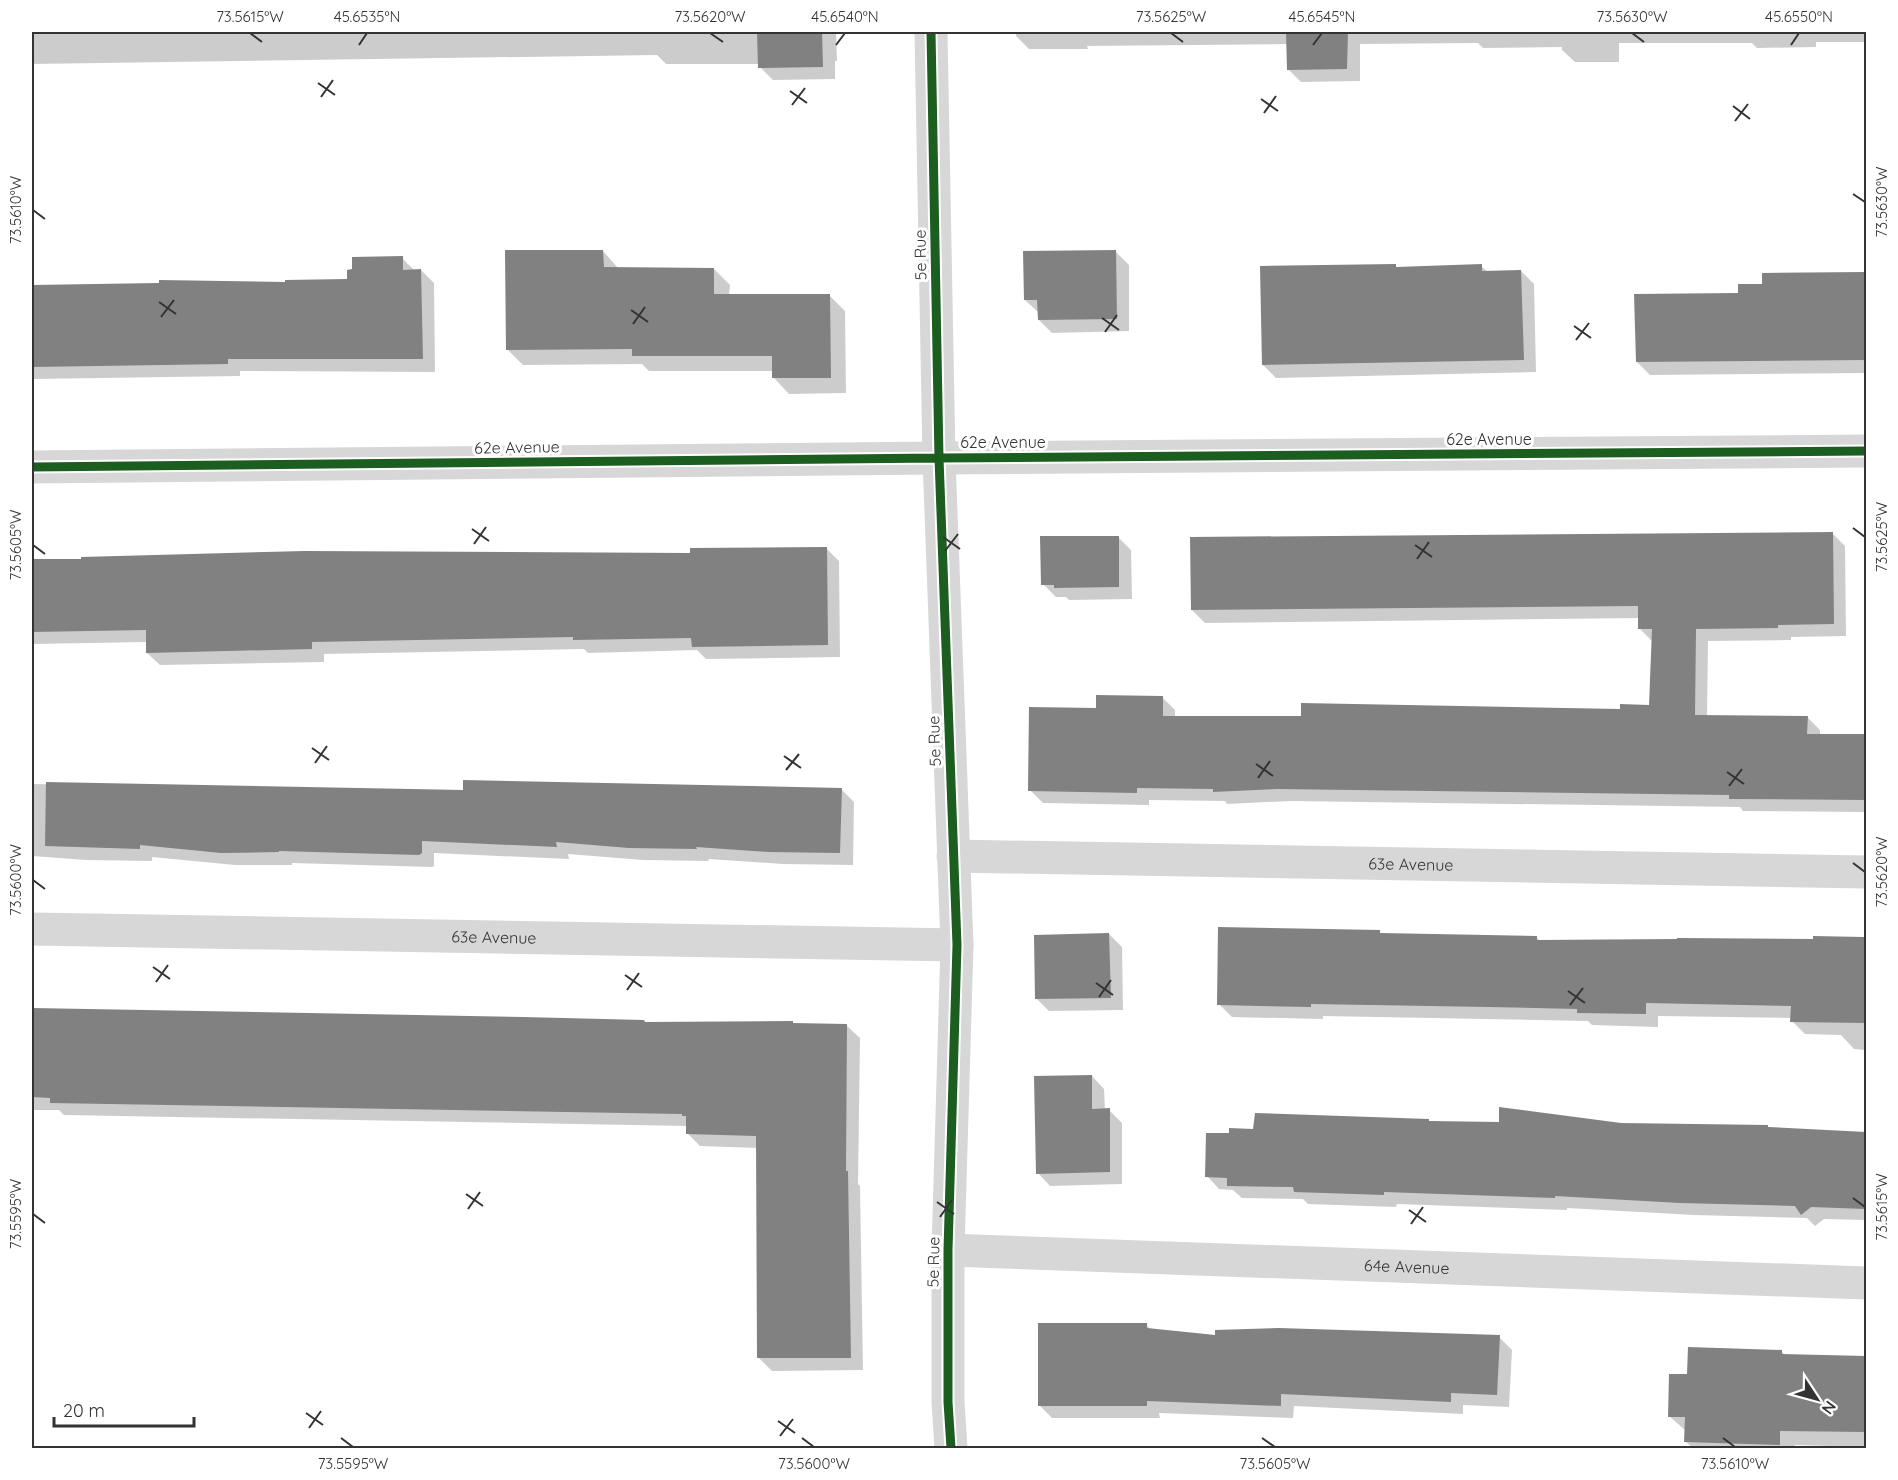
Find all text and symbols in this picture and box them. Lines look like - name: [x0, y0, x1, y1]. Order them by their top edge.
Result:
- text: 73.5615°W: [216, 7, 284, 26]
- text: 45.6535°N: [334, 7, 400, 26]
- text: 73.5620°W: [674, 7, 746, 26]
- text: 45.6540°N: [811, 7, 879, 26]
- text: 73.5625°W: [1136, 7, 1207, 26]
- text: 45.6545°N: [1289, 7, 1355, 26]
- text: 73.5630°W: [1597, 7, 1668, 26]
- text: 45.6550°N: [1765, 7, 1833, 26]
- text: 73.5630°W: [1872, 166, 1891, 237]
- text: 73.5610°W: [6, 175, 25, 244]
- street label: 5e Rue: [910, 229, 930, 281]
- street label: 62e Avenue: [1446, 429, 1532, 449]
- street label: 62e Avenue: [960, 432, 1046, 452]
- street label: 62e Avenue: [474, 436, 560, 458]
- text: 73.5625°W: [1872, 501, 1891, 572]
- text: 73.5605°W: [6, 509, 25, 581]
- street label: 5e Rue: [923, 715, 945, 767]
- text: 73.5620°W: [1872, 836, 1891, 908]
- text: 73.5600°W: [6, 844, 25, 916]
- street label: 63e Avenue: [1368, 853, 1454, 875]
- street label: 63e Avenue: [451, 926, 537, 948]
- text: 73.5615°W: [1872, 1173, 1891, 1241]
- text: 73.5595°W: [6, 1178, 25, 1249]
- street label: 5e Rue: [923, 1236, 943, 1288]
- street label: 64e Avenue: [1364, 1255, 1450, 1278]
- north arrow: [1787, 1369, 1847, 1429]
- scale bar: [54, 1390, 194, 1428]
- text: N: [1818, 1397, 1841, 1418]
- text: 20 m: [63, 1399, 105, 1422]
- text: 73.5595°W: [318, 1454, 389, 1473]
- text: 73.5600°W: [778, 1454, 850, 1473]
- text: 73.5605°W: [1239, 1454, 1311, 1473]
- text: 73.5610°W: [1701, 1454, 1770, 1473]

